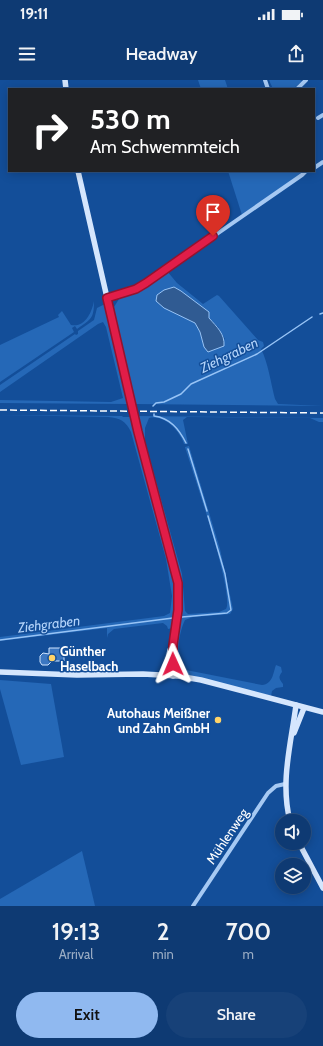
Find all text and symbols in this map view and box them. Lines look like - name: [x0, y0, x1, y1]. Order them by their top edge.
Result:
- text: 19:11: [20, 5, 48, 23]
- icon: menu: [16, 43, 38, 65]
- text: Headway: [126, 43, 197, 65]
- icon: share: [285, 43, 307, 65]
- text: 530 m: [90, 102, 171, 136]
- icon: right: [24, 104, 76, 156]
- text: Am Schwemmteich: [90, 136, 240, 158]
- pin: [196, 195, 230, 236]
- icon: arrive: [202, 201, 224, 223]
- water label: Ziehgraben: [196, 333, 261, 377]
- water label: Ziehgraben: [16, 611, 81, 637]
- place label: Günther Haselbach: [60, 643, 118, 674]
- position arrow: [152, 643, 194, 685]
- marker: Günther Haselbach: [47, 653, 57, 663]
- place label: Autohaus Meißner und Zahn GmbH: [107, 705, 211, 736]
- marker: Autohaus Meißner und Zahn GmbH: [213, 715, 223, 725]
- street label: Mühlenweg: [203, 805, 252, 867]
- map controls: [275, 814, 311, 894]
- button: sound: [275, 814, 311, 850]
- button: layers: [275, 858, 311, 894]
- text: 19:13: [52, 917, 100, 946]
- text: 2: [157, 917, 169, 946]
- text: 700: [225, 917, 271, 946]
- text: Arrival: [59, 946, 93, 962]
- text: min: [152, 946, 174, 962]
- text: m: [243, 946, 254, 962]
- button: Exit: [16, 992, 158, 1038]
- button: Share: [166, 992, 307, 1038]

